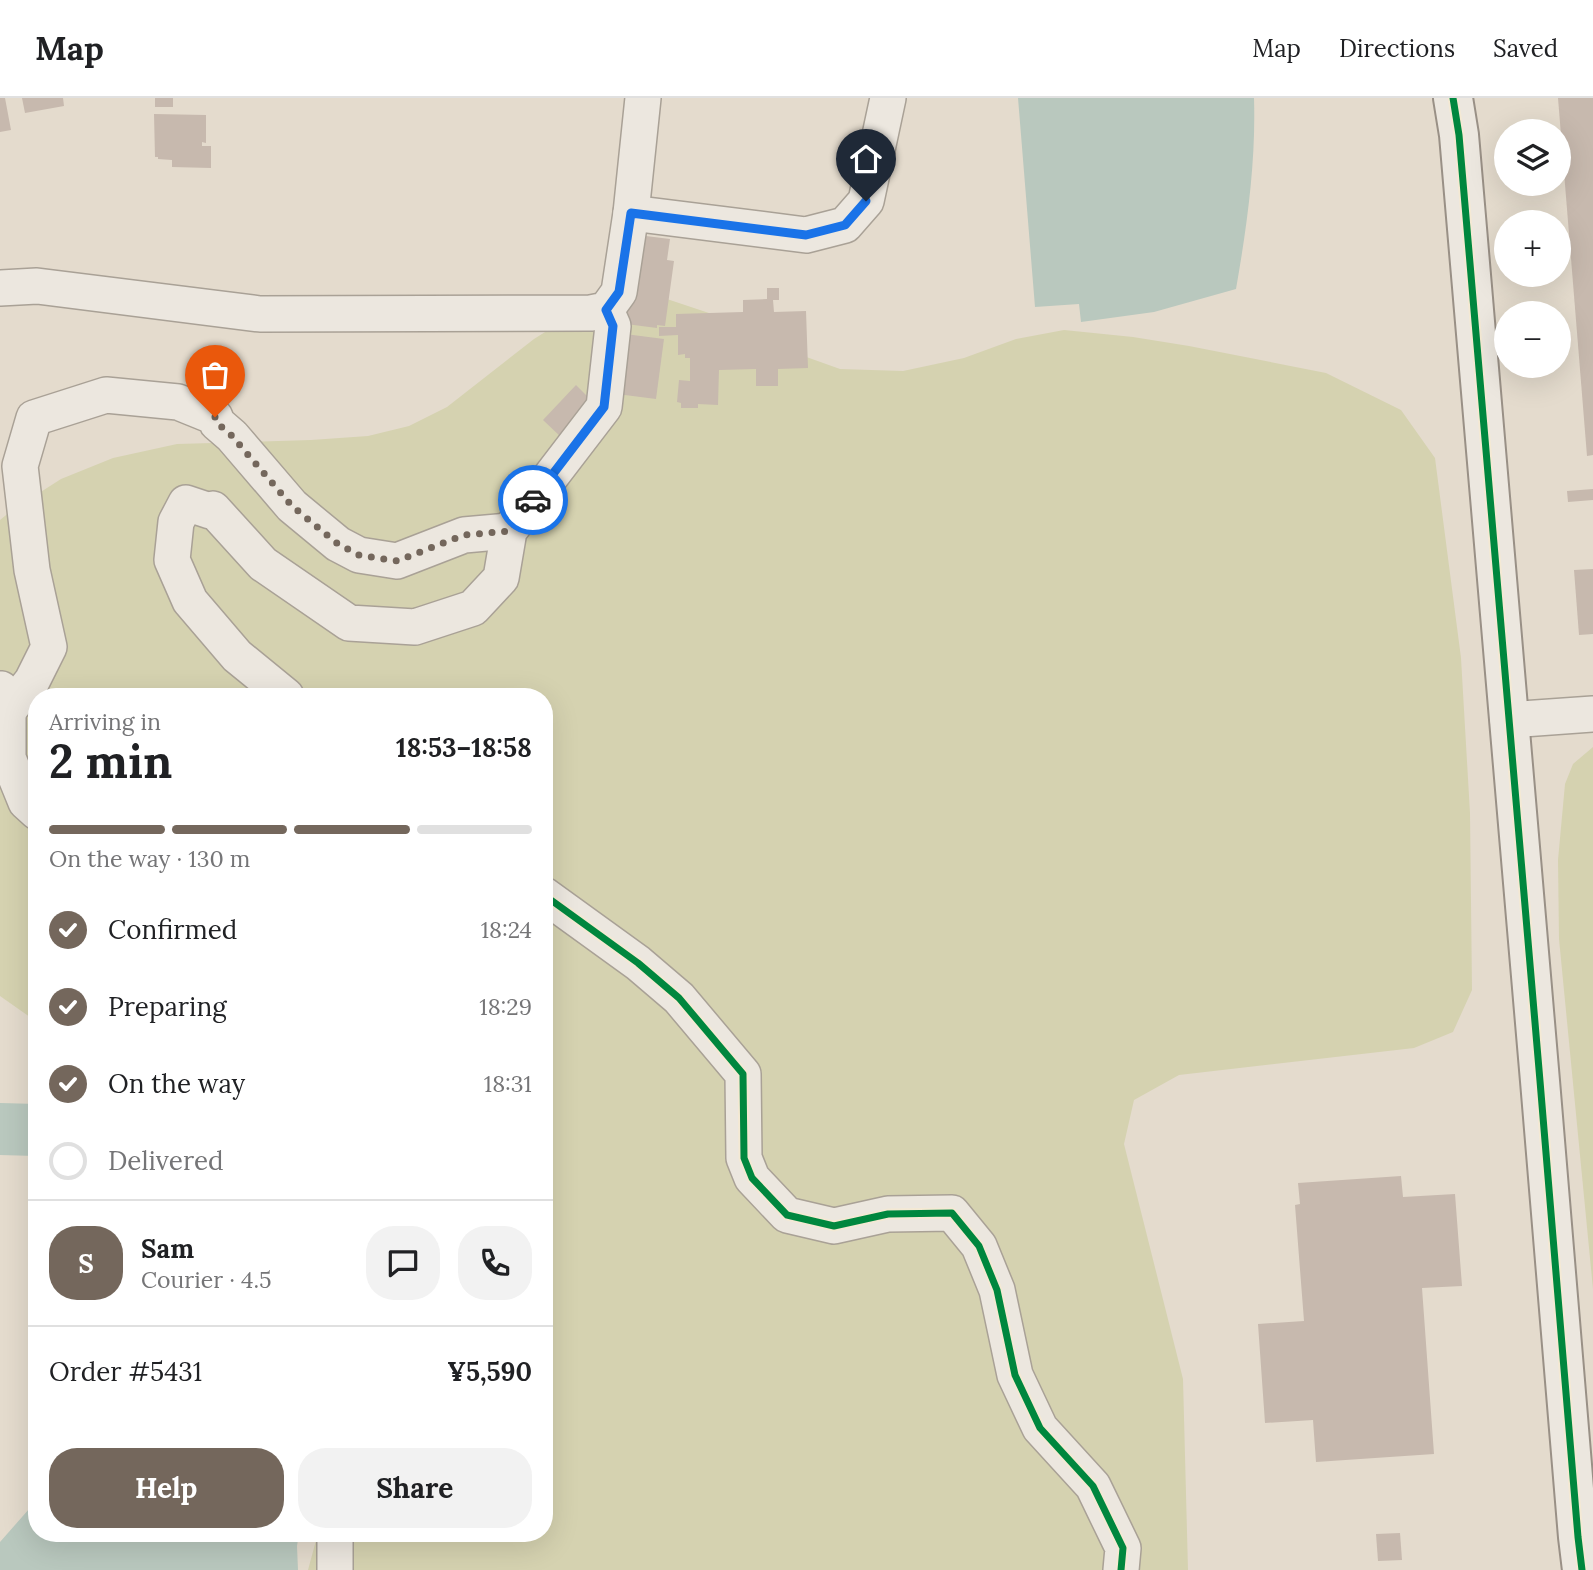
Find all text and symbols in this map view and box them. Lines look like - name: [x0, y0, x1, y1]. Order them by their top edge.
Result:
- text: Map: [35, 27, 104, 69]
- text: Map: [1252, 33, 1301, 64]
- text: Directions: [1339, 33, 1455, 64]
- text: Saved: [1493, 33, 1558, 64]
- map controls: [1494, 119, 1571, 378]
- button: layers: [1494, 119, 1571, 196]
- pin: [836, 129, 896, 201]
- icon: home: [847, 140, 885, 178]
- button: +: [1494, 210, 1571, 287]
- button: −: [1494, 301, 1571, 378]
- pin: [185, 345, 245, 417]
- icon: bag: [196, 356, 234, 394]
- courier: [498, 465, 568, 535]
- icon: car: [514, 481, 552, 519]
- text: Arriving in: [49, 707, 161, 736]
- text: 18:53–18:58: [396, 731, 532, 764]
- text: 2 min: [49, 732, 172, 791]
- text: On the way · 130 m: [49, 844, 250, 873]
- icon: check: [49, 911, 87, 949]
- text: Confirmed: [108, 913, 237, 946]
- text: 18:24: [481, 915, 532, 944]
- icon: check: [49, 988, 87, 1026]
- text: Preparing: [108, 990, 227, 1023]
- text: 18:29: [479, 992, 532, 1021]
- icon: check: [49, 1065, 87, 1103]
- text: On the way: [108, 1067, 245, 1100]
- text: 18:31: [484, 1069, 532, 1098]
- text: Delivered: [108, 1144, 224, 1177]
- button: chat: [366, 1226, 440, 1300]
- button: phone: [458, 1226, 532, 1300]
- text: Sam: [141, 1232, 194, 1265]
- text: S: [78, 1247, 94, 1280]
- text: Courier · 4.5: [141, 1265, 272, 1294]
- text: Order #5431: [49, 1355, 202, 1388]
- text: ¥5,590: [447, 1355, 532, 1388]
- button: Help: [49, 1448, 284, 1528]
- button: Share: [298, 1448, 532, 1528]

